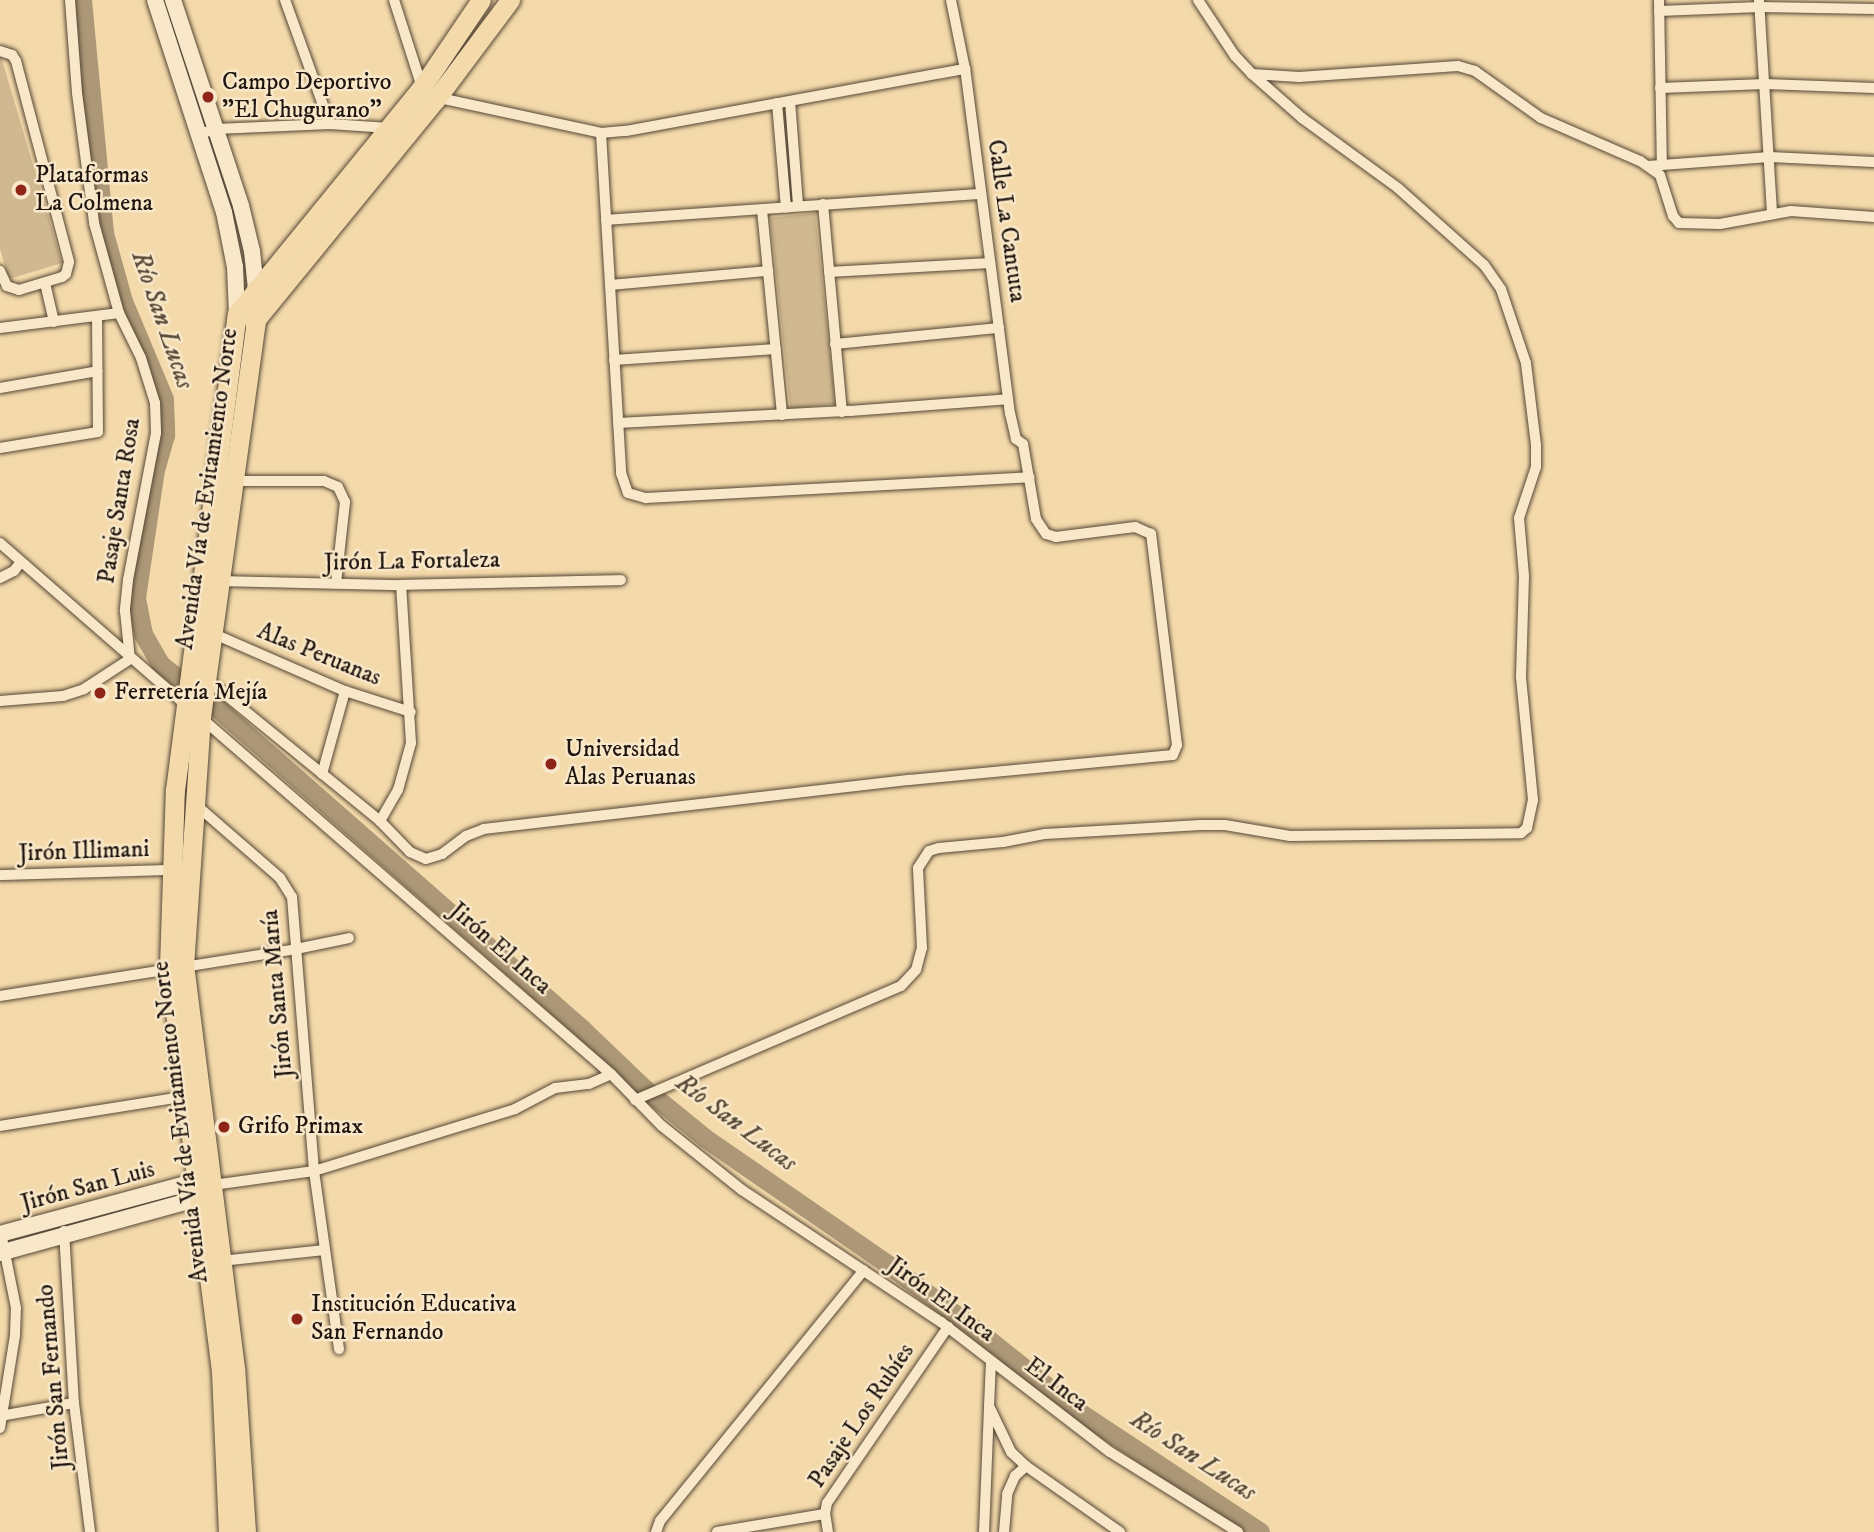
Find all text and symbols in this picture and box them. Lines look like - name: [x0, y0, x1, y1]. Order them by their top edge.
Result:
- place label: Campo Deportivo "El Chugurano": [222, 69, 391, 125]
- marker: Campo Deportivo "El Chugurano": [200, 89, 216, 105]
- street label: Calle La Cantuta: [980, 138, 1032, 304]
- place label: Plataformas La Colmena: [35, 162, 153, 218]
- marker: Plataformas La Colmena: [13, 182, 29, 198]
- water label: Río San Lucas: [124, 247, 200, 393]
- street label: Avenida Vía de Evitamiento Norte: [171, 327, 245, 651]
- street label: Pasaje Santa Rosa: [93, 416, 147, 586]
- street label: Jirón La Fortaleza: [324, 546, 500, 578]
- street label: Alas Peruanas: [253, 617, 385, 693]
- place label: Ferretería Mejía: [114, 679, 268, 707]
- marker: Ferretería Mejía: [92, 685, 108, 701]
- place label: Universidad Alas Peruanas: [565, 736, 696, 792]
- marker: Universidad Alas Peruanas: [543, 756, 559, 772]
- street label: Jirón Illimani: [18, 835, 150, 869]
- street label: Jirón El Inca: [443, 897, 557, 1001]
- street label: Jirón Santa María: [256, 908, 300, 1080]
- street label: Avenida Vía de Evitamiento Norte: [147, 960, 215, 1284]
- water label: Río San Lucas: [669, 1067, 803, 1179]
- place label: Grifo Primax: [238, 1113, 363, 1141]
- marker: Grifo Primax: [216, 1119, 232, 1135]
- street label: Jirón San Luis: [18, 1155, 158, 1219]
- street label: Jirón El Inca: [882, 1251, 1000, 1349]
- street label: Jirón San Fernando: [32, 1283, 76, 1471]
- place label: Institución Educativa San Fernando: [311, 1291, 516, 1347]
- marker: Institución Educativa San Fernando: [289, 1311, 305, 1327]
- street label: Pasaje Los Rubíes: [803, 1338, 921, 1494]
- street label: El Inca: [1018, 1352, 1094, 1418]
- water label: Río San Lucas: [1124, 1404, 1262, 1508]

